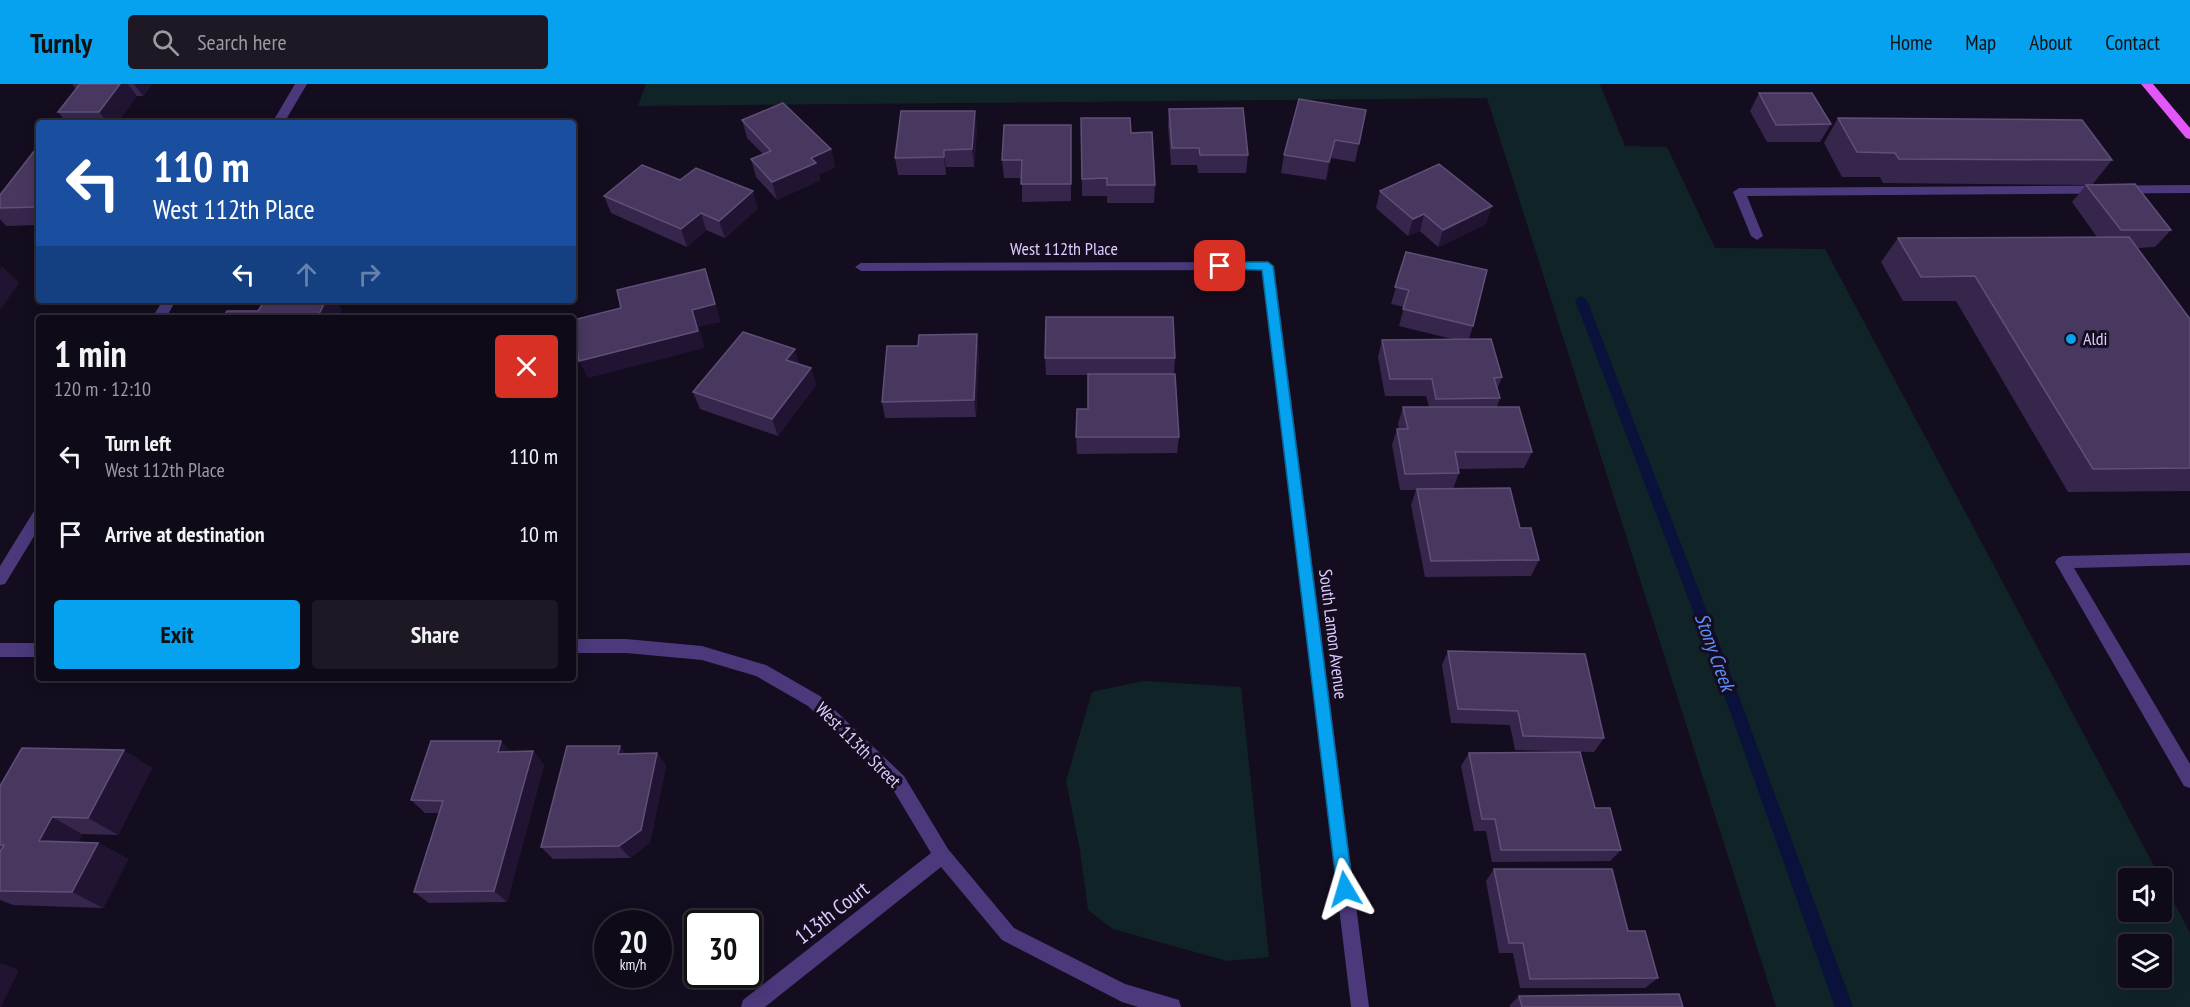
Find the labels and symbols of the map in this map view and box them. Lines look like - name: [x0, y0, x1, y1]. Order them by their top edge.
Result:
- street label: West 112th Place: [1010, 237, 1118, 260]
- pin: [1194, 240, 1245, 291]
- place label: Aldi: [2083, 327, 2107, 350]
- marker: Aldi: [2064, 332, 2078, 346]
- street label: South Lamon Avenue: [1314, 568, 1353, 700]
- water label: Stony Creek: [1689, 609, 1742, 697]
- street label: West 113th Street: [811, 697, 906, 792]
- position arrow: [1313, 857, 1377, 921]
- street label: 113th Court: [789, 875, 874, 950]
- speed limit sign: 30: [684, 910, 762, 988]

